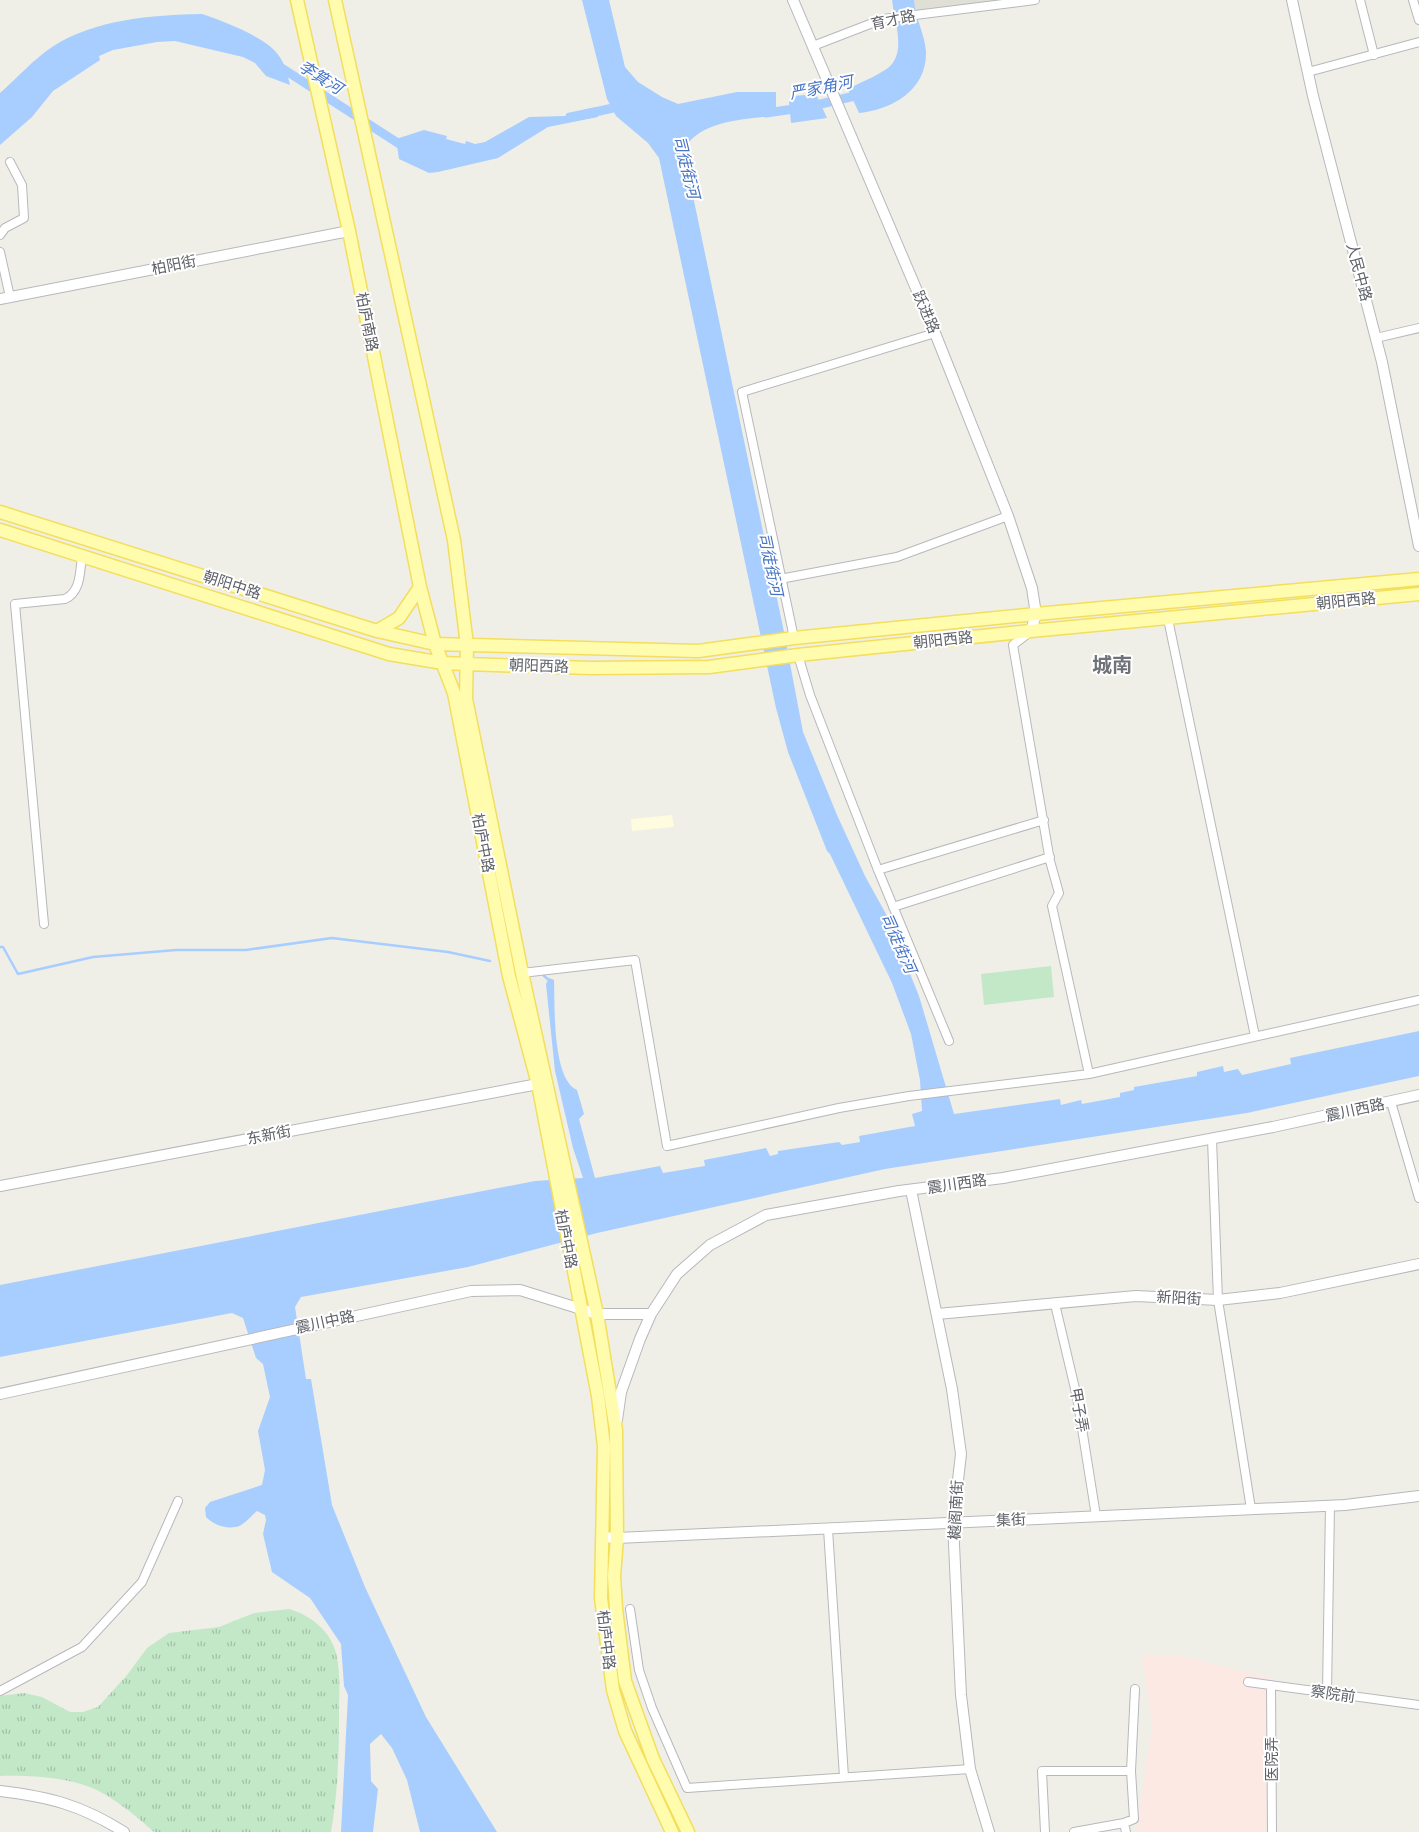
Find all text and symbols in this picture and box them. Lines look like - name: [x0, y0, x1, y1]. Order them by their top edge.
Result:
- street label: 育才路: [869, 5, 917, 33]
- water label: 李箕河: [295, 55, 350, 101]
- water label: 严家角河: [787, 70, 857, 104]
- water label: 司徒街河: [669, 133, 706, 204]
- street label: 人民中路: [1343, 240, 1377, 303]
- street label: 柏阳街: [150, 250, 198, 278]
- street label: 跃进路: [909, 287, 945, 336]
- street label: 柏庐南路: [352, 290, 384, 353]
- water label: 司徒街河: [754, 530, 789, 601]
- street label: 朝阳中路: [201, 565, 264, 603]
- street label: 朝阳西路: [1315, 587, 1377, 613]
- street label: 朝阳西路: [912, 626, 974, 652]
- district label: 城南: [1092, 651, 1132, 678]
- street label: 朝阳西路: [509, 654, 569, 676]
- street label: 柏庐中路: [468, 811, 500, 874]
- water label: 司徒街河: [876, 909, 923, 979]
- street label: 震川西路: [1323, 1093, 1386, 1125]
- street label: 东新街: [245, 1120, 293, 1148]
- street label: 震川西路: [926, 1169, 988, 1197]
- street label: 柏庐中路: [551, 1207, 583, 1270]
- street label: 新阳街: [1156, 1286, 1202, 1308]
- street label: 震川中路: [293, 1305, 356, 1337]
- street label: 甲子弄: [1066, 1386, 1094, 1434]
- street label: 樾阁南街: [943, 1479, 967, 1540]
- street label: 集街: [995, 1508, 1026, 1530]
- street label: 柏庐中路: [593, 1609, 621, 1671]
- street label: 察院前: [1309, 1680, 1357, 1706]
- street label: 医院弄: [1261, 1736, 1281, 1782]

